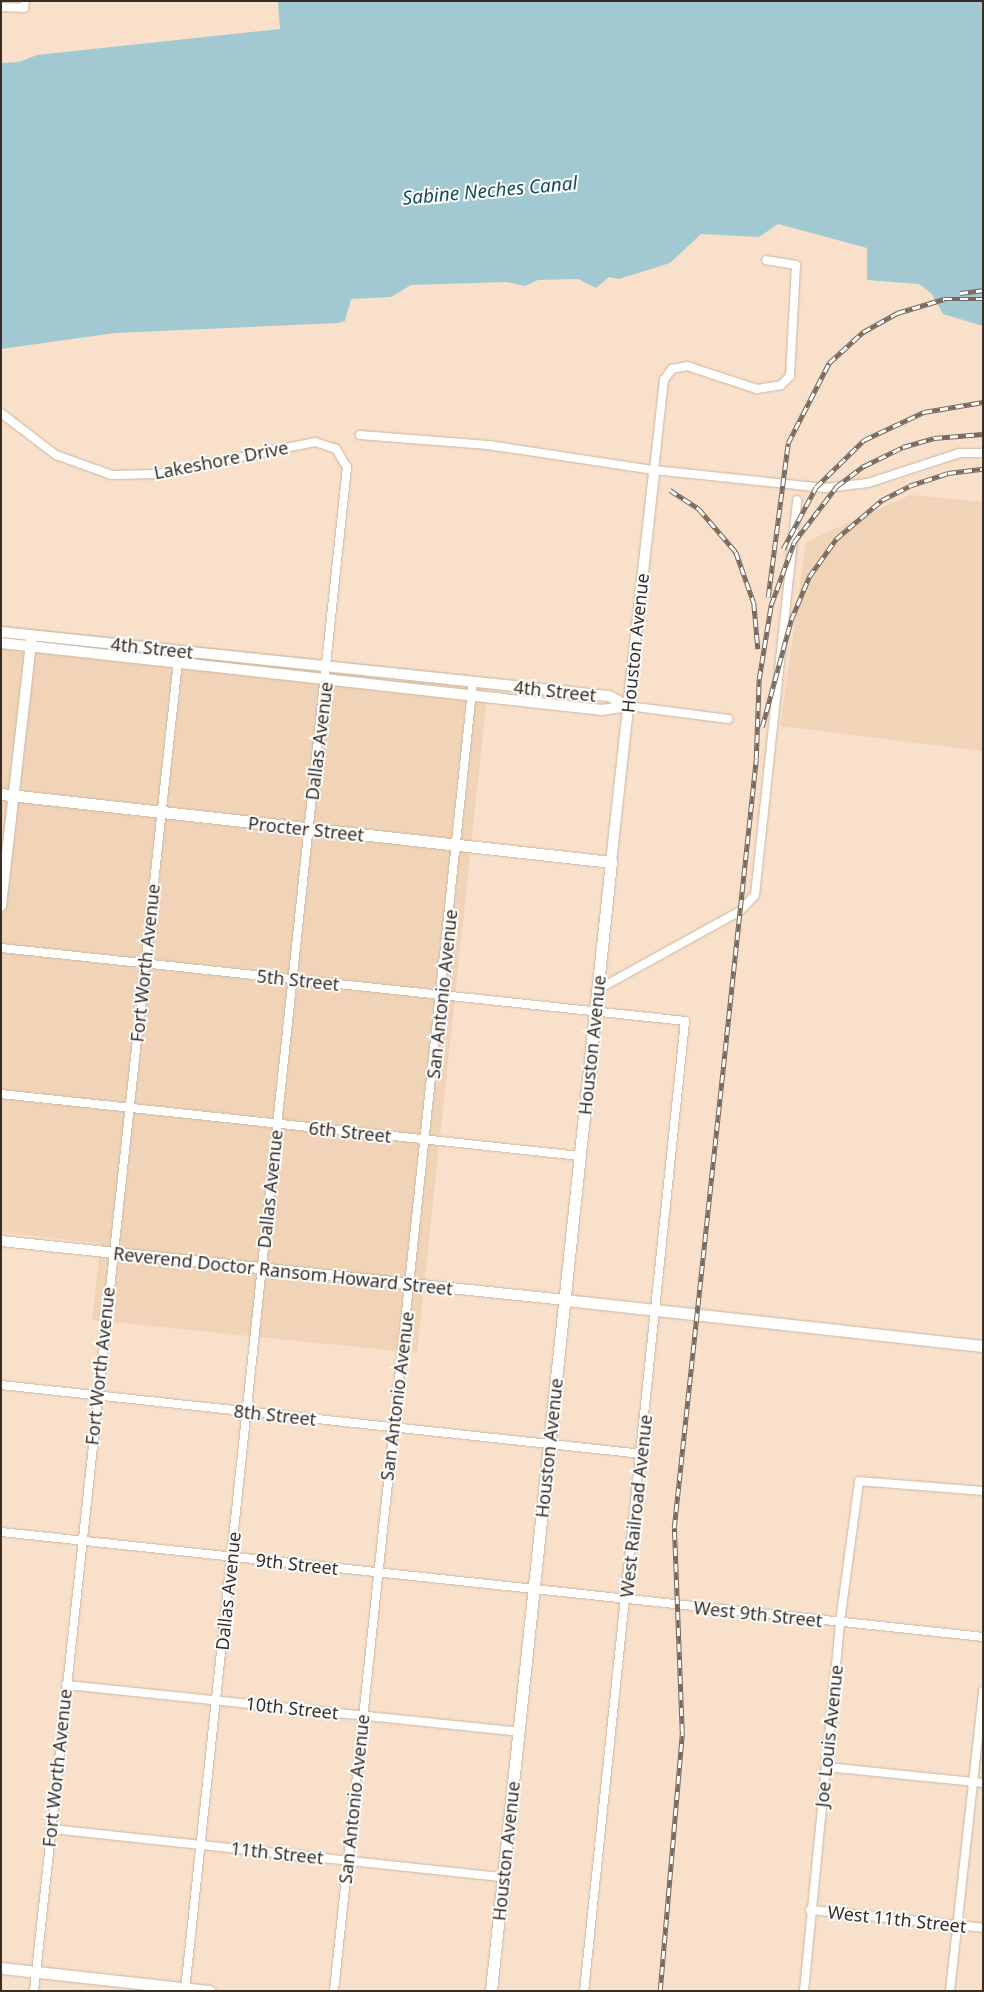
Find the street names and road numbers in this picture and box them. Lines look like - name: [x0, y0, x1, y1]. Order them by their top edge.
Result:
- street label: Lakeshore Drive: [152, 436, 290, 484]
- street label: Houston Avenue: [617, 572, 653, 714]
- street label: 4th Street: [110, 633, 194, 663]
- street label: 4th Street: [513, 676, 597, 706]
- street label: Dallas Avenue: [301, 681, 337, 801]
- street label: Procter Street: [247, 812, 365, 846]
- street label: Fort Worth Avenue: [126, 883, 164, 1043]
- street label: San Antonio Avenue: [422, 908, 462, 1080]
- street label: 5th Street: [256, 965, 340, 995]
- street label: Houston Avenue: [574, 974, 610, 1116]
- street label: 6th Street: [308, 1117, 392, 1147]
- street label: Dallas Avenue: [253, 1129, 287, 1249]
- street label: Reverend Doctor Ransom Howard Street: [112, 1242, 454, 1300]
- street label: Fort Worth Avenue: [81, 1286, 119, 1446]
- street label: San Antonio Avenue: [376, 1310, 418, 1482]
- street label: Houston Avenue: [531, 1377, 567, 1519]
- street label: 8th Street: [233, 1400, 317, 1430]
- street label: West Railroad Avenue: [616, 1413, 656, 1599]
- street label: Dallas Avenue: [211, 1531, 245, 1651]
- street label: 9th Street: [255, 1549, 339, 1579]
- street label: West 9th Street: [693, 1597, 823, 1631]
- street label: Joe Louis Avenue: [811, 1664, 847, 1808]
- street label: Fort Worth Avenue: [38, 1688, 76, 1848]
- street label: 10th Street: [245, 1692, 339, 1724]
- street label: San Antonio Avenue: [334, 1713, 374, 1885]
- street label: Houston Avenue: [488, 1780, 524, 1922]
- street label: 11th Street: [230, 1837, 324, 1869]
- street label: West 11th Street: [827, 1901, 967, 1937]

